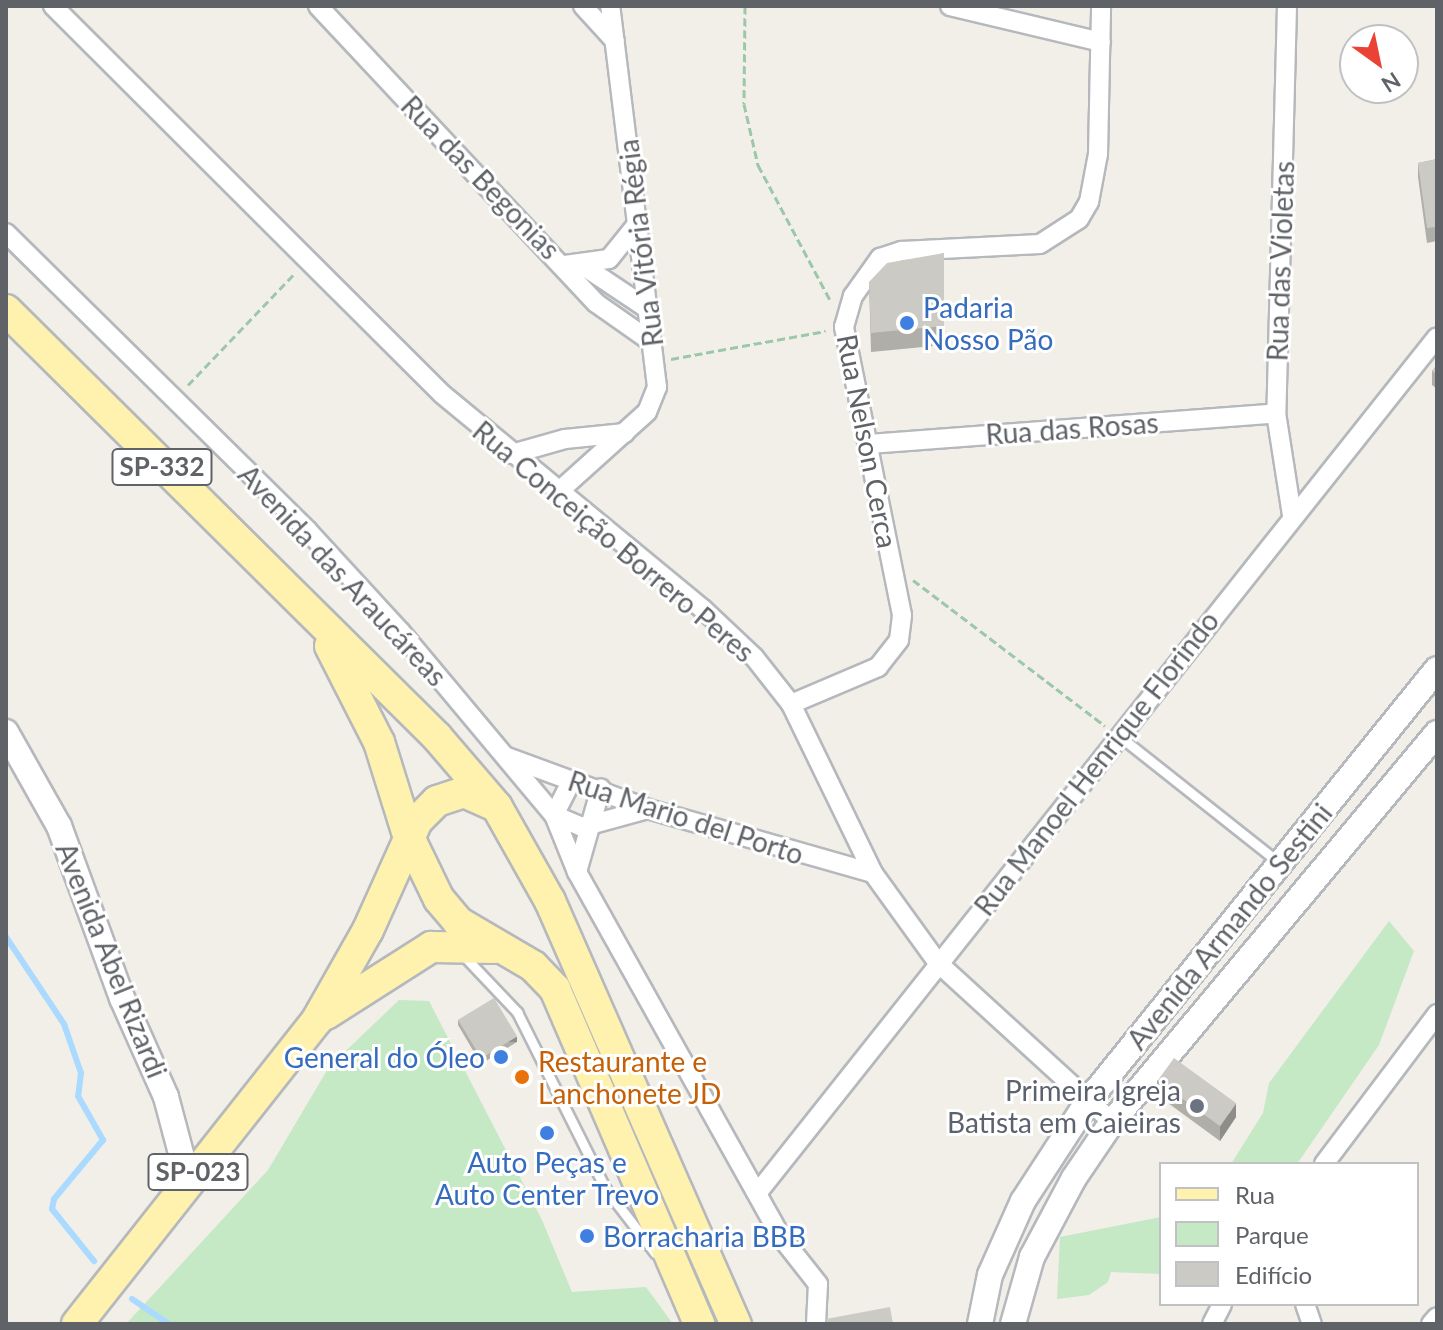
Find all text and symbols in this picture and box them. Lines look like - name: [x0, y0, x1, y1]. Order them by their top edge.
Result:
- north arrow: [1339, 24, 1419, 104]
- text: N: [1377, 67, 1406, 99]
- street label: Rua das Begonias: [395, 88, 567, 266]
- street label: Rua Vitória Régia: [611, 137, 669, 349]
- street label: Rua das Violetas: [1260, 160, 1300, 362]
- place label: Padaria Nosso Pão: [923, 290, 1053, 356]
- marker: Padaria Nosso Pão: [898, 314, 916, 332]
- street label: Rua Nelson Cerca: [831, 331, 905, 551]
- street label: Rua das Rosas: [984, 405, 1160, 451]
- street label: Rua Conceição Borrero Peres: [466, 413, 762, 669]
- road number: SP-332: [110, 445, 214, 489]
- street label: Avenida das Araucáreas: [232, 457, 454, 693]
- street label: Rua Manoel Henrique Florindo: [967, 604, 1225, 922]
- street label: Rua Mario del Porto: [564, 763, 808, 871]
- street label: Avenida Armando Sestini: [1119, 796, 1339, 1056]
- street label: Avenida Abel Rizardi: [49, 837, 175, 1083]
- place label: General do Óleo: [284, 1040, 485, 1074]
- place label: Restaurante e Lanchonete JD: [538, 1044, 722, 1110]
- marker: General do Óleo: [492, 1048, 510, 1066]
- marker: Restaurante e Lanchonete JD: [513, 1068, 531, 1086]
- place label: Primeira Igreja Batista em Caieiras: [947, 1073, 1181, 1139]
- marker: Primeira Igreja Batista em Caieiras: [1188, 1097, 1206, 1115]
- marker: Auto Peças e Auto Center Trevo: [538, 1124, 556, 1142]
- place label: Auto Peças e Auto Center Trevo: [434, 1145, 660, 1211]
- road number: SP-023: [146, 1150, 250, 1194]
- legend: [1159, 1162, 1419, 1306]
- text: Rua: [1235, 1180, 1275, 1209]
- place label: Borracharia BBB: [603, 1219, 806, 1253]
- text: Parque: [1235, 1220, 1309, 1249]
- marker: Borracharia BBB: [578, 1227, 596, 1245]
- text: Edifício: [1235, 1260, 1312, 1289]

